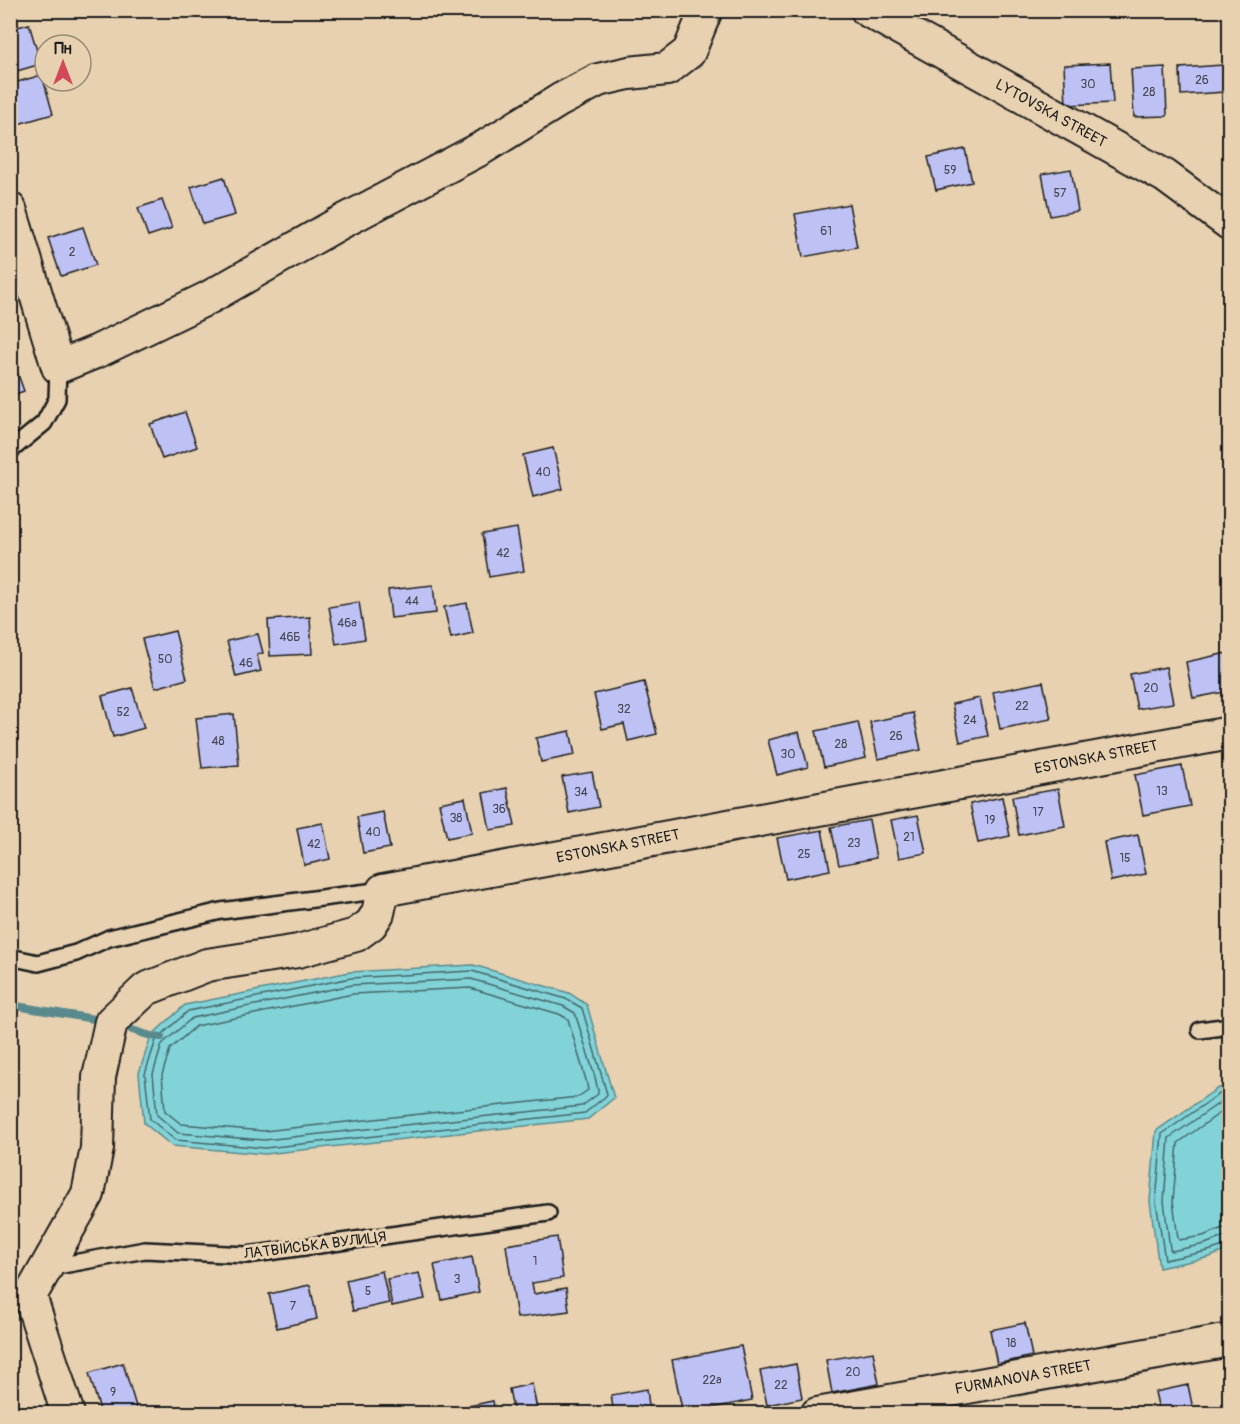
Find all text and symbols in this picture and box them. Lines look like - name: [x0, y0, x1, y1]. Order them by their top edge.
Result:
- north arrow: [33, 33, 93, 93]
- text: Пн: [54, 39, 72, 59]
- house number: 26: [1195, 73, 1209, 88]
- street label: LYTOVSKA STREET: [992, 75, 1110, 152]
- house number: 30: [1081, 77, 1095, 92]
- house number: 28: [1143, 85, 1155, 100]
- house number: 59: [944, 163, 956, 178]
- house number: 57: [1054, 186, 1067, 201]
- house number: 61: [820, 224, 832, 239]
- house number: 2: [69, 245, 76, 260]
- house number: 40: [535, 465, 551, 480]
- house number: 42: [496, 546, 510, 561]
- house number: 44: [405, 594, 419, 609]
- house number: 46а: [337, 616, 357, 631]
- house number: 46Б: [279, 630, 301, 645]
- house number: 50: [158, 652, 172, 667]
- house number: 46: [239, 656, 253, 671]
- house number: 20: [1144, 681, 1158, 696]
- house number: 22: [1015, 699, 1029, 714]
- house number: 32: [617, 702, 631, 717]
- house number: 52: [116, 705, 130, 720]
- house number: 24: [963, 713, 977, 728]
- house number: 26: [889, 729, 903, 744]
- house number: 48: [211, 734, 225, 749]
- street label: ESTONSKA STREET: [1033, 736, 1159, 779]
- house number: 28: [835, 737, 847, 752]
- house number: 30: [781, 747, 795, 762]
- house number: 13: [1156, 784, 1168, 799]
- house number: 34: [574, 785, 588, 800]
- house number: 36: [492, 802, 506, 817]
- house number: 17: [1032, 805, 1044, 820]
- house number: 38: [450, 811, 462, 826]
- house number: 19: [985, 813, 995, 828]
- house number: 40: [365, 825, 381, 840]
- street label: ESTONSKA STREET: [555, 825, 681, 868]
- house number: 21: [903, 830, 915, 845]
- house number: 23: [847, 836, 861, 851]
- house number: 42: [307, 837, 321, 852]
- house number: 25: [797, 847, 811, 862]
- house number: 15: [1119, 851, 1131, 866]
- street label: ЛАТВIЙСЬКА ВУЛИЦЯ: [242, 1227, 387, 1264]
- house number: 1: [533, 1254, 537, 1269]
- house number: 3: [454, 1272, 461, 1287]
- house number: 5: [365, 1284, 371, 1299]
- house number: 7: [290, 1299, 297, 1314]
- house number: 18: [1006, 1336, 1016, 1351]
- street label: FURMANOVA STREET: [953, 1356, 1093, 1399]
- house number: 20: [846, 1365, 860, 1380]
- house number: 22а: [703, 1373, 722, 1388]
- house number: 22: [774, 1378, 788, 1393]
- house number: 9: [110, 1385, 116, 1400]

